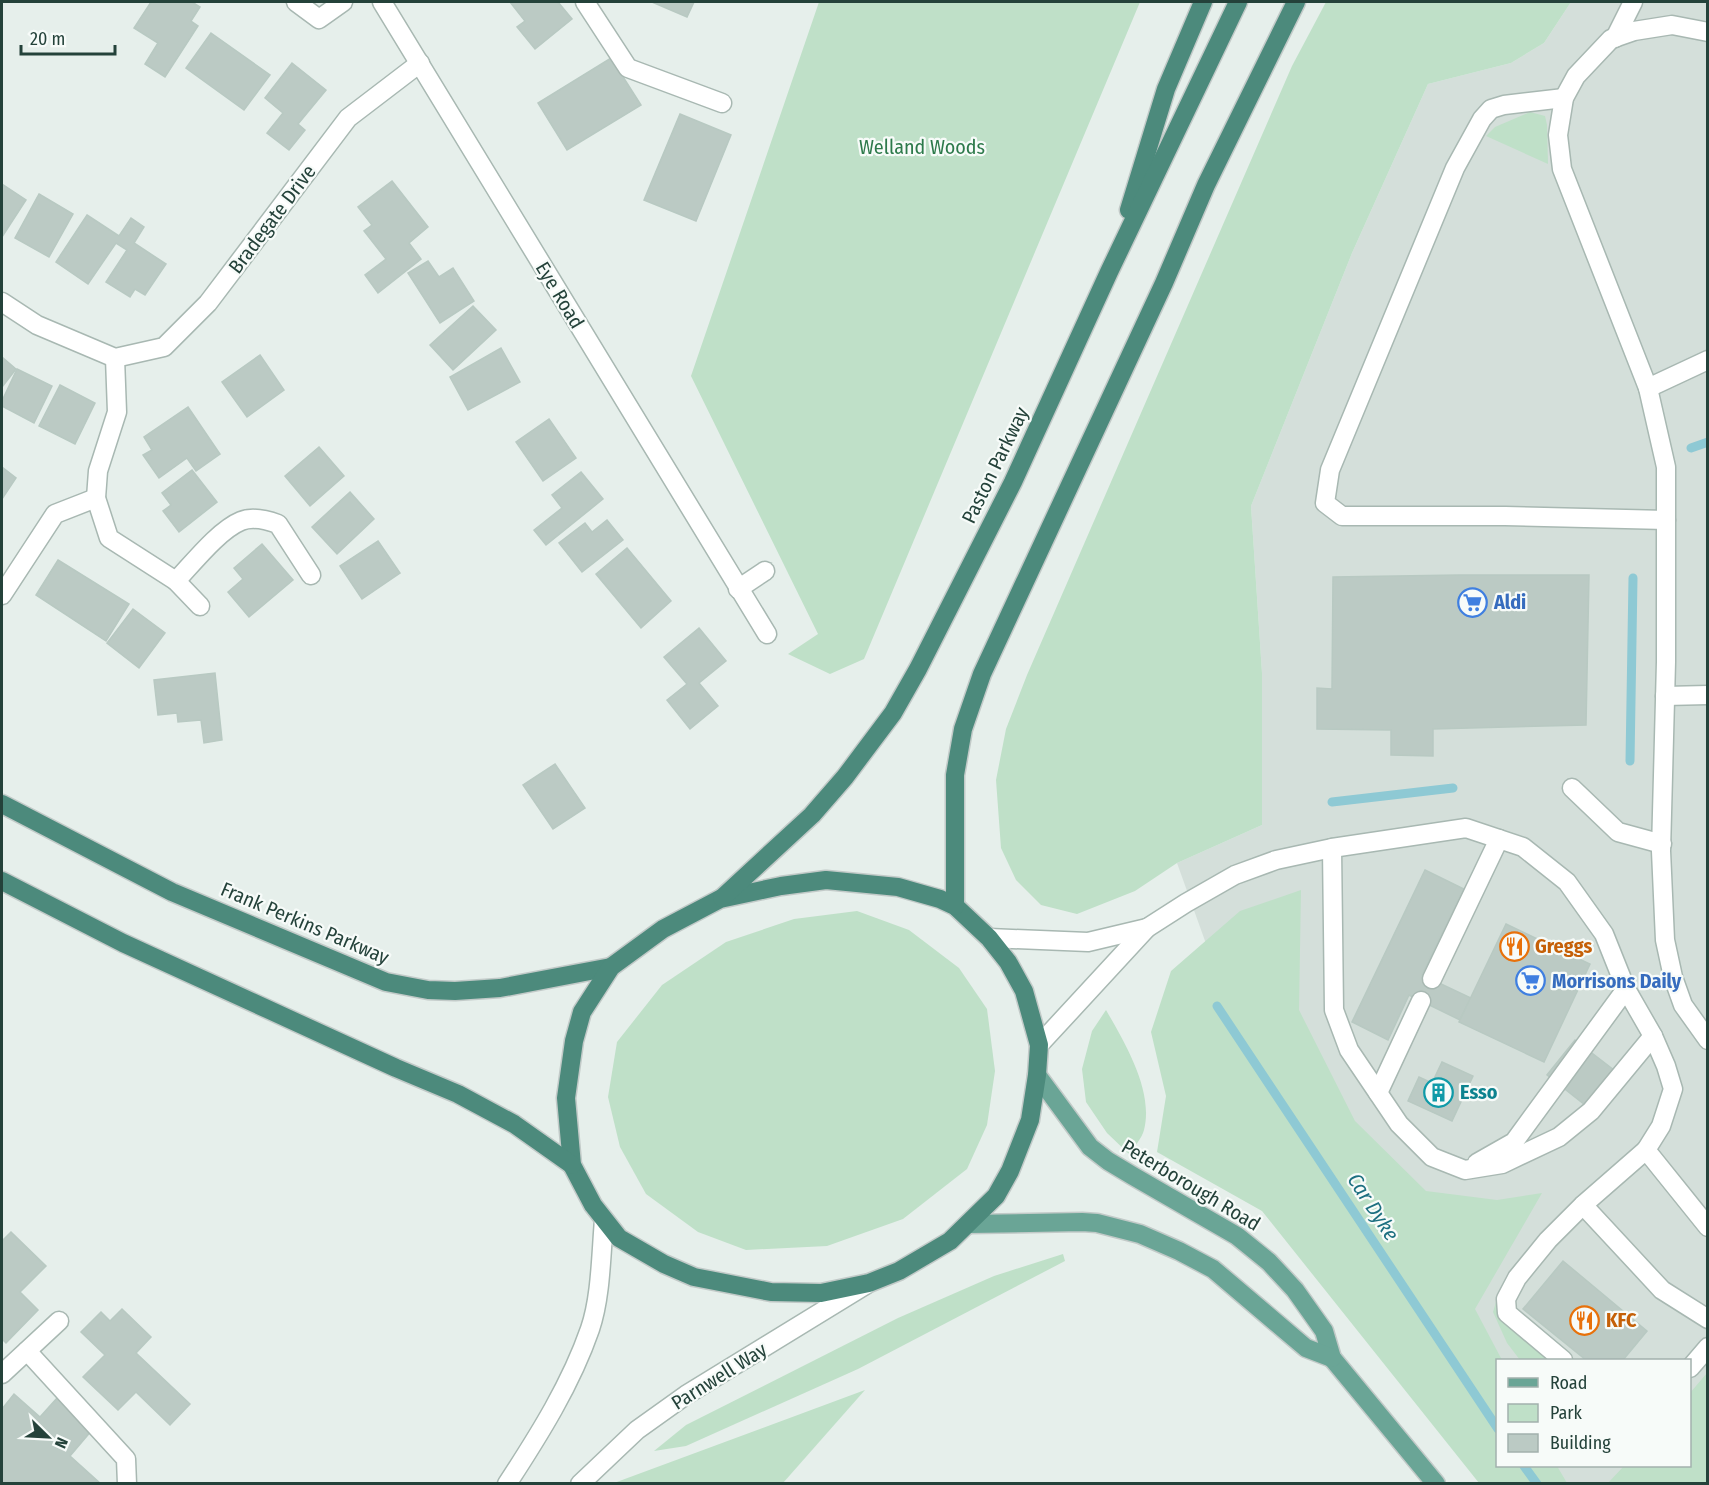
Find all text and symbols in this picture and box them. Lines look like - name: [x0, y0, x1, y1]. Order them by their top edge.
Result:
- scale bar: [21, 18, 116, 56]
- text: 20 m: [30, 28, 65, 50]
- park label: Welland Woods: [859, 135, 985, 159]
- street label: Bradegate Drive: [223, 160, 321, 278]
- street label: Eye Road: [531, 257, 589, 333]
- street label: Paston Parkway: [957, 403, 1034, 527]
- supermarket icon: Aldi: [1457, 586, 1489, 618]
- place label: Aldi: [1493, 590, 1526, 614]
- street label: Frank Perkins Parkway: [217, 877, 393, 969]
- restaurant icon: Greggs: [1498, 930, 1530, 962]
- place label: Greggs: [1535, 934, 1592, 958]
- supermarket icon: Morrisons Daily: [1515, 965, 1547, 997]
- place label: Morrisons Daily: [1552, 969, 1682, 993]
- building icon: Esso: [1423, 1076, 1455, 1108]
- place label: Esso: [1460, 1080, 1498, 1104]
- street label: Peterborough Road: [1117, 1134, 1265, 1236]
- water label: Car Dyke: [1342, 1168, 1404, 1246]
- restaurant icon: KFC: [1569, 1304, 1601, 1336]
- place label: KFC: [1606, 1308, 1637, 1332]
- street label: Parnwell Way: [667, 1337, 771, 1415]
- legend: [1496, 1359, 1691, 1467]
- text: Road: [1550, 1372, 1587, 1394]
- text: Park: [1550, 1402, 1583, 1424]
- north arrow: [18, 1407, 78, 1467]
- text: Building: [1550, 1432, 1611, 1454]
- text: N: [51, 1435, 72, 1451]

